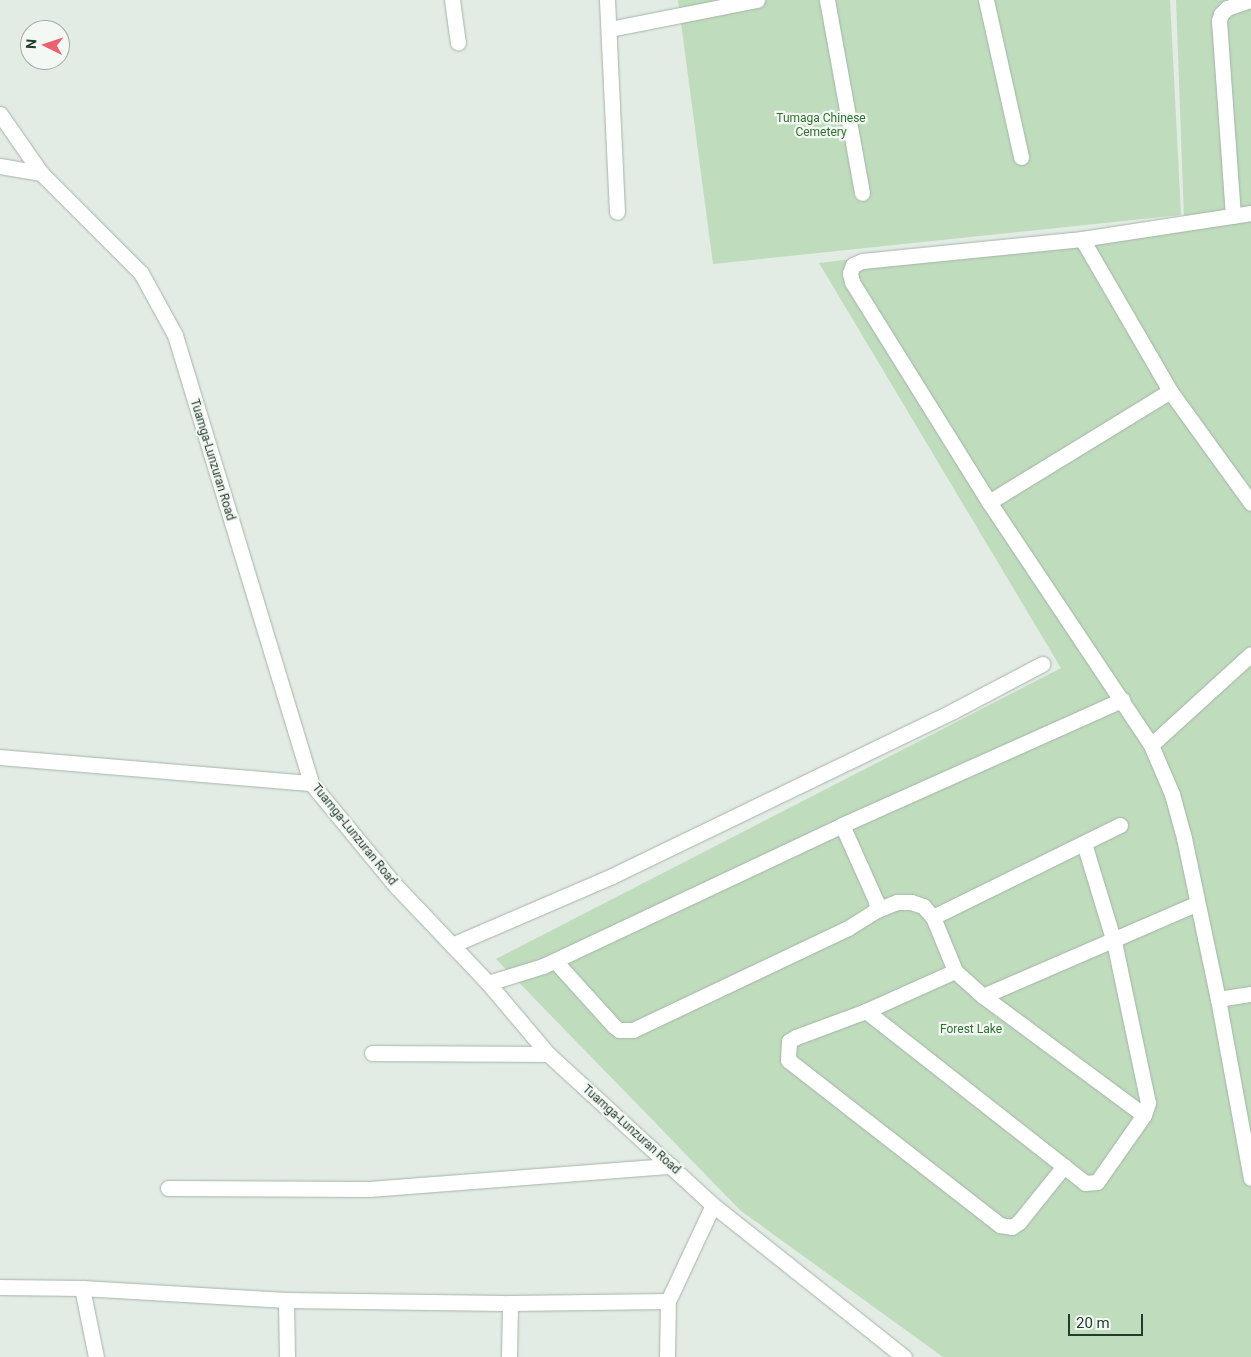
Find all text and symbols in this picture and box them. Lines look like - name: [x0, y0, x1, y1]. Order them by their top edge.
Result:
- north arrow: [20, 20, 70, 70]
- text: N: [23, 39, 39, 50]
- park label: Tumaga Chinese Cemetery: [776, 112, 866, 140]
- street label: Tuamga-Lunzuran Road: [187, 397, 237, 523]
- street label: Tuamga-Lunzuran Road: [309, 781, 399, 889]
- park label: Forest Lake: [940, 1023, 1002, 1037]
- street label: Tuamga-Lunzuran Road: [579, 1082, 683, 1178]
- scale bar: [1071, 1304, 1146, 1336]
- text: 20 m: [1076, 1314, 1110, 1332]

